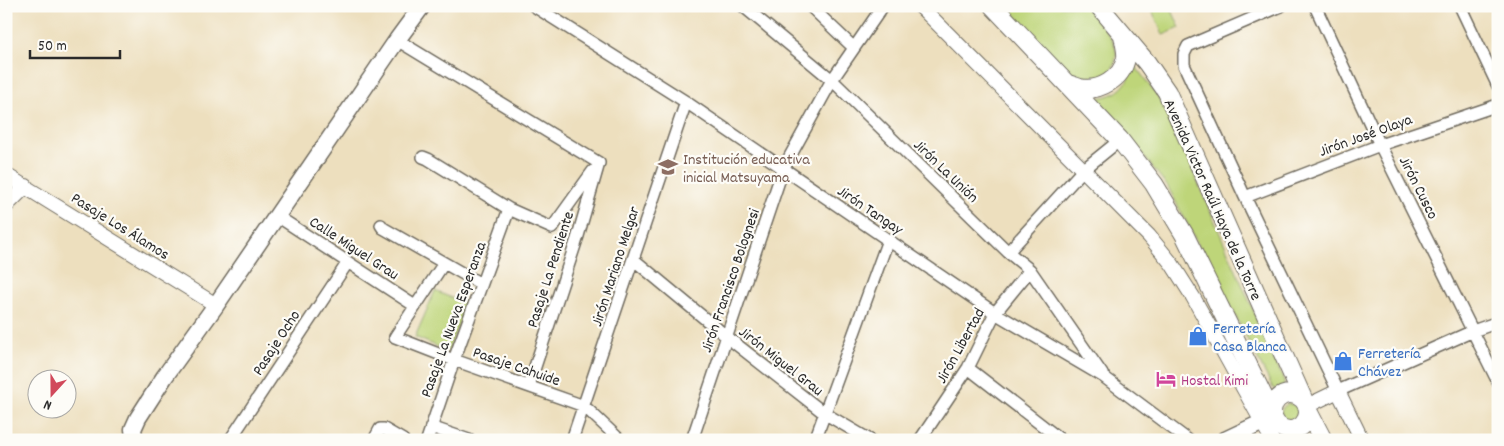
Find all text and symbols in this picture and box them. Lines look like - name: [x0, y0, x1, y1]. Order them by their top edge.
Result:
- scale bar: [30, 28, 120, 60]
- text: 50 m: [38, 36, 67, 58]
- street label: Avenida Victor Raúl Haya de la Torre: [1157, 96, 1267, 304]
- street label: Jirón José Olaya: [1316, 109, 1416, 164]
- street label: Jirón La Unión: [907, 135, 983, 209]
- place label: Institución educativa inicial Matsuyama: [683, 149, 810, 190]
- street label: Jirón Cusco: [1392, 153, 1443, 224]
- school or university icon: Institución educativa inicial Matsuyama: [657, 156, 679, 178]
- street label: Jirón Tangay: [832, 181, 908, 242]
- street label: Pasaje Los Álamos: [66, 188, 174, 267]
- street label: Jirón Mariano Melgar: [586, 204, 647, 330]
- street label: Jirón Francisco Bolognesi: [696, 206, 767, 356]
- street label: Pasaje La Pendiente: [522, 209, 581, 331]
- street label: Calle Miguel Grau: [304, 211, 403, 287]
- street label: Pasaje La Nueva Esperanza: [415, 238, 493, 401]
- street label: Jirón Libertad: [931, 304, 991, 388]
- street label: Pasaje Ocho: [247, 306, 307, 381]
- place label: Ferretería Casa Blanca: [1213, 318, 1287, 359]
- street label: Jirón Miguel Grau: [733, 322, 828, 402]
- shop icon: Ferretería Casa Blanca: [1187, 325, 1209, 347]
- street label: Pasaje Cahuide: [469, 342, 563, 393]
- place label: Ferretería Chávez: [1358, 343, 1421, 384]
- shop icon: Ferretería Chávez: [1332, 350, 1354, 372]
- north arrow: [28, 368, 78, 418]
- hotel icon: Hostal Kimi: [1155, 368, 1177, 390]
- place label: Hostal Kimi: [1181, 370, 1248, 393]
- text: N: [41, 394, 55, 415]

